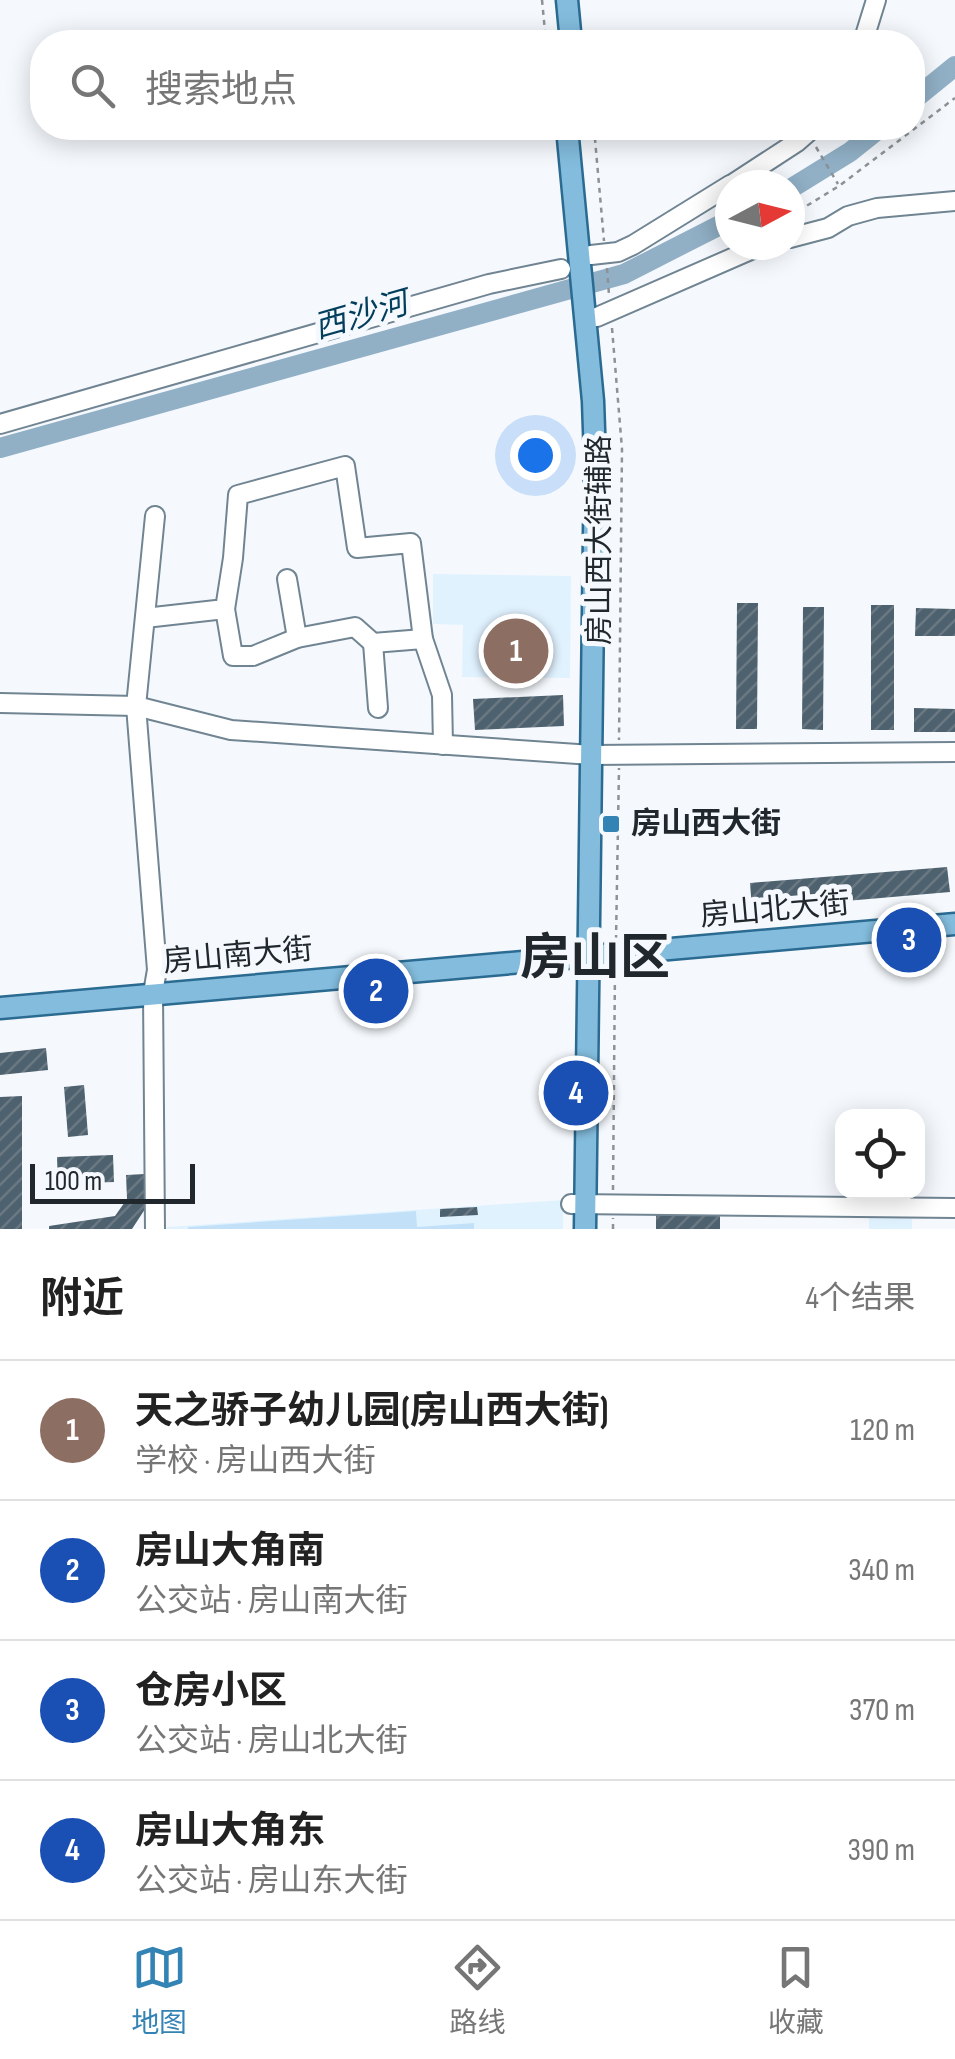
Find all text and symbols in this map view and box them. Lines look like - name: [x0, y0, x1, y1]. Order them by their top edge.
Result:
- search box: [30, 30, 925, 140]
- icon: search: [65, 58, 120, 113]
- text: 搜索地点: [145, 68, 297, 113]
- north arrow: [715, 170, 805, 260]
- water label: 西沙河: [309, 282, 418, 348]
- your location: [510, 430, 561, 481]
- street label: 房山西大街辅路: [582, 435, 618, 645]
- pin: 1: [484, 614, 548, 688]
- place label: 房山西大街: [631, 806, 781, 842]
- marker: 房山西大街: [600, 813, 622, 835]
- street label: 房山北大街: [699, 886, 851, 934]
- pin: 3: [876, 902, 942, 978]
- district label: 房山区: [520, 929, 670, 989]
- street label: 房山南大街: [162, 932, 314, 980]
- pin: 2: [344, 954, 408, 1028]
- pin: 4: [544, 1056, 608, 1130]
- map controls: [835, 1109, 925, 1199]
- button: locate: [835, 1109, 925, 1199]
- scale bar: [30, 1159, 195, 1204]
- text: 100 m: [45, 1165, 102, 1198]
- text: 附近: [40, 1274, 124, 1325]
- text: 4个结果: [806, 1279, 915, 1318]
- text: 天之骄子幼儿园(房山西大街): [135, 1389, 609, 1434]
- text: 1: [66, 1411, 79, 1450]
- text: 120 m: [850, 1411, 915, 1450]
- text: 学校 · 房山西大街: [135, 1442, 376, 1481]
- text: 房山大角南: [135, 1529, 325, 1574]
- text: 2: [65, 1551, 80, 1590]
- text: 340 m: [848, 1551, 915, 1590]
- text: 公交站 · 房山南大街: [135, 1582, 408, 1621]
- text: 仓房小区: [135, 1669, 287, 1714]
- text: 3: [65, 1691, 80, 1730]
- text: 370 m: [849, 1691, 915, 1730]
- text: 公交站 · 房山北大街: [135, 1722, 408, 1761]
- text: 房山大角东: [135, 1809, 325, 1854]
- text: 4: [65, 1831, 80, 1870]
- text: 390 m: [848, 1831, 915, 1870]
- text: 公交站 · 房山东大街: [135, 1862, 408, 1901]
- tab: 地图: [131, 1940, 187, 2040]
- tab: 路线: [449, 1940, 506, 2040]
- tab: 收藏: [768, 1940, 824, 2040]

